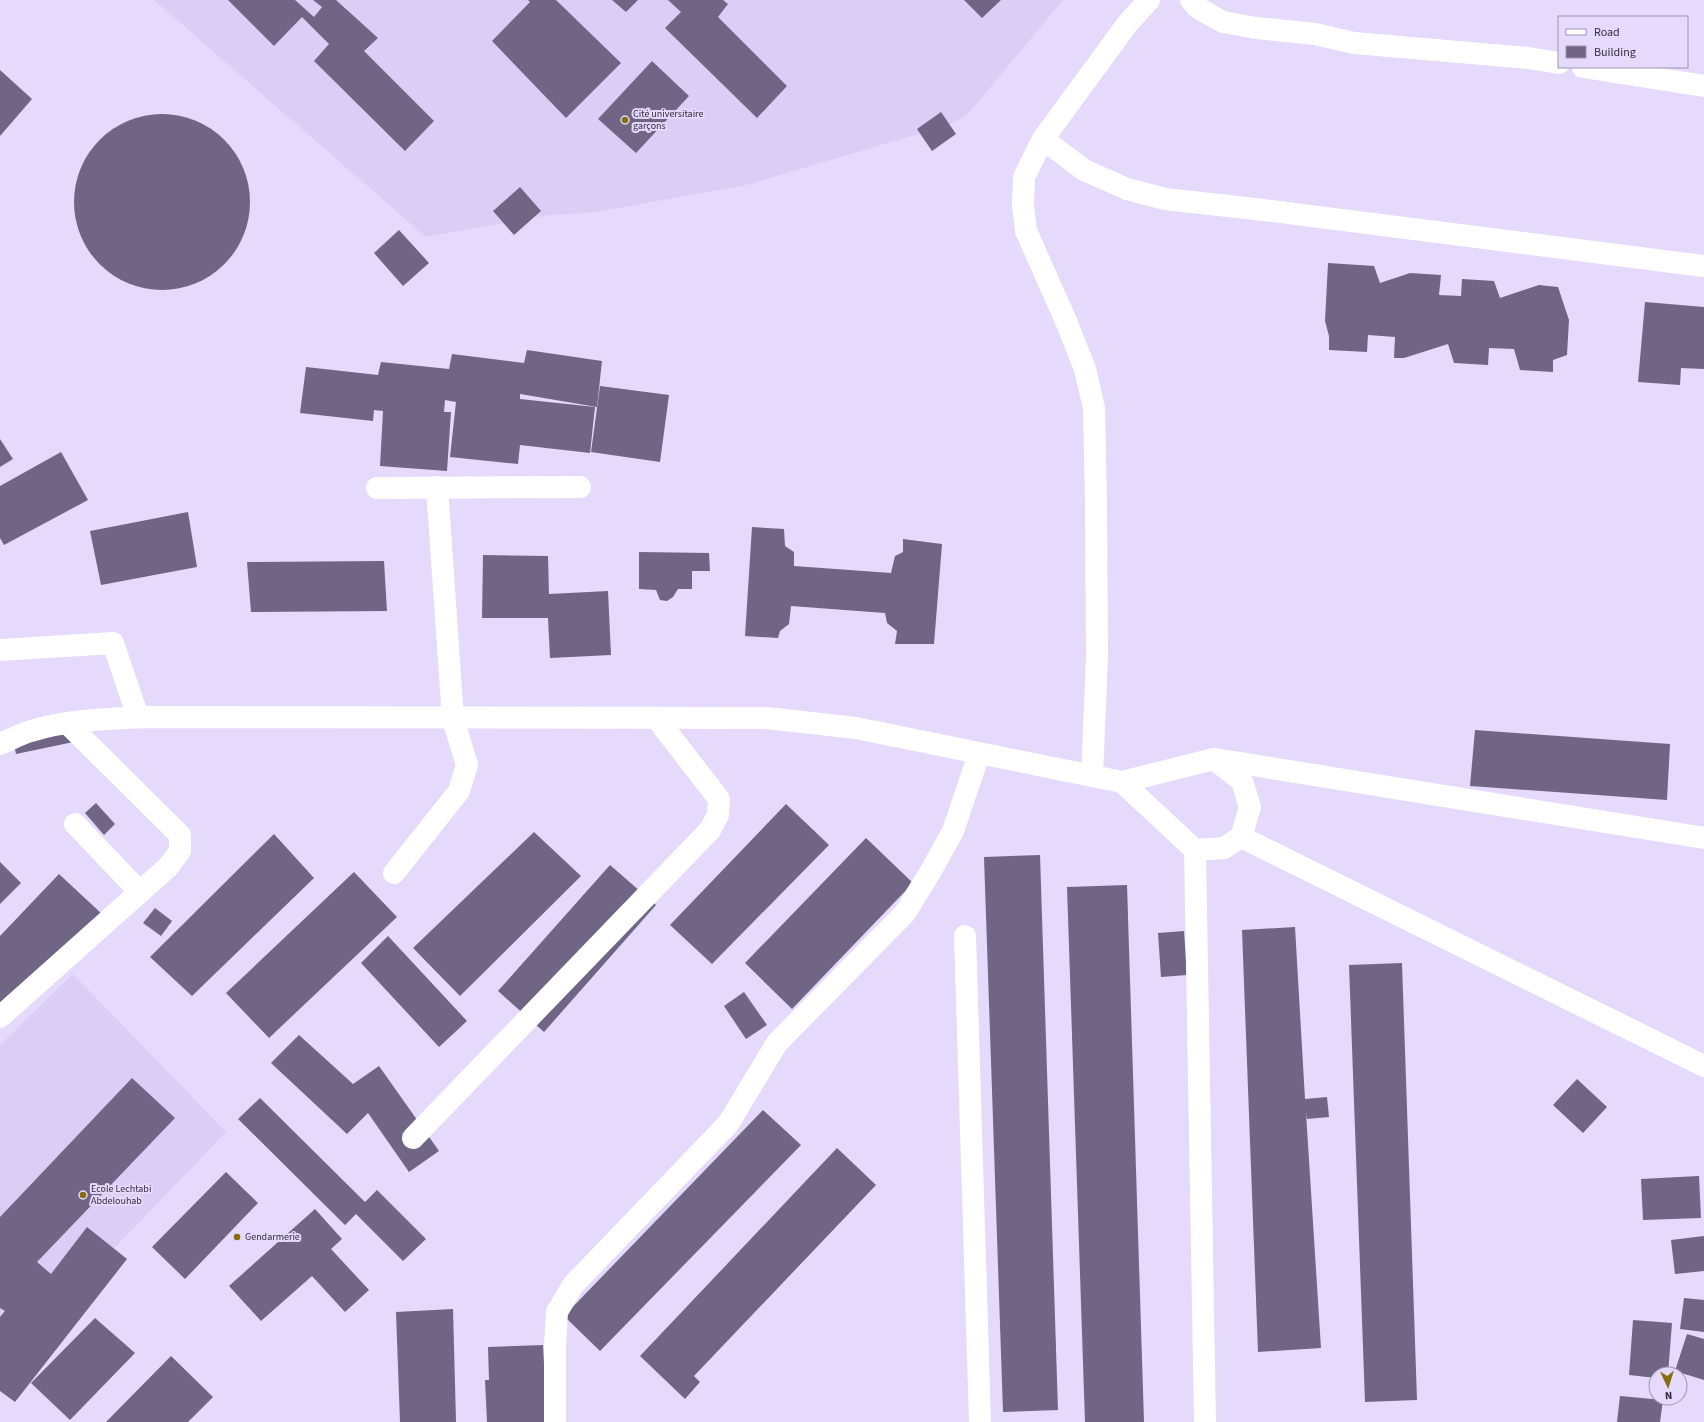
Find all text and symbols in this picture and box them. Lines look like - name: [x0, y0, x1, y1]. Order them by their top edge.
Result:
- legend: [1558, 16, 1688, 68]
- text: Road: [1594, 24, 1620, 41]
- text: Building: [1594, 44, 1636, 61]
- place label: Cité universitaire garçons: [633, 107, 703, 133]
- marker: Cité universitaire garçons: [620, 115, 630, 125]
- place label: Ecole Lechtabi Abdelouhab: [91, 1182, 151, 1208]
- marker: Ecole Lechtabi Abdelouhab: [78, 1190, 88, 1200]
- place label: Gendarmerie: [245, 1230, 300, 1244]
- marker: Gendarmerie: [232, 1232, 242, 1242]
- north arrow: [1648, 1366, 1688, 1406]
- text: N: [1664, 1388, 1673, 1403]

